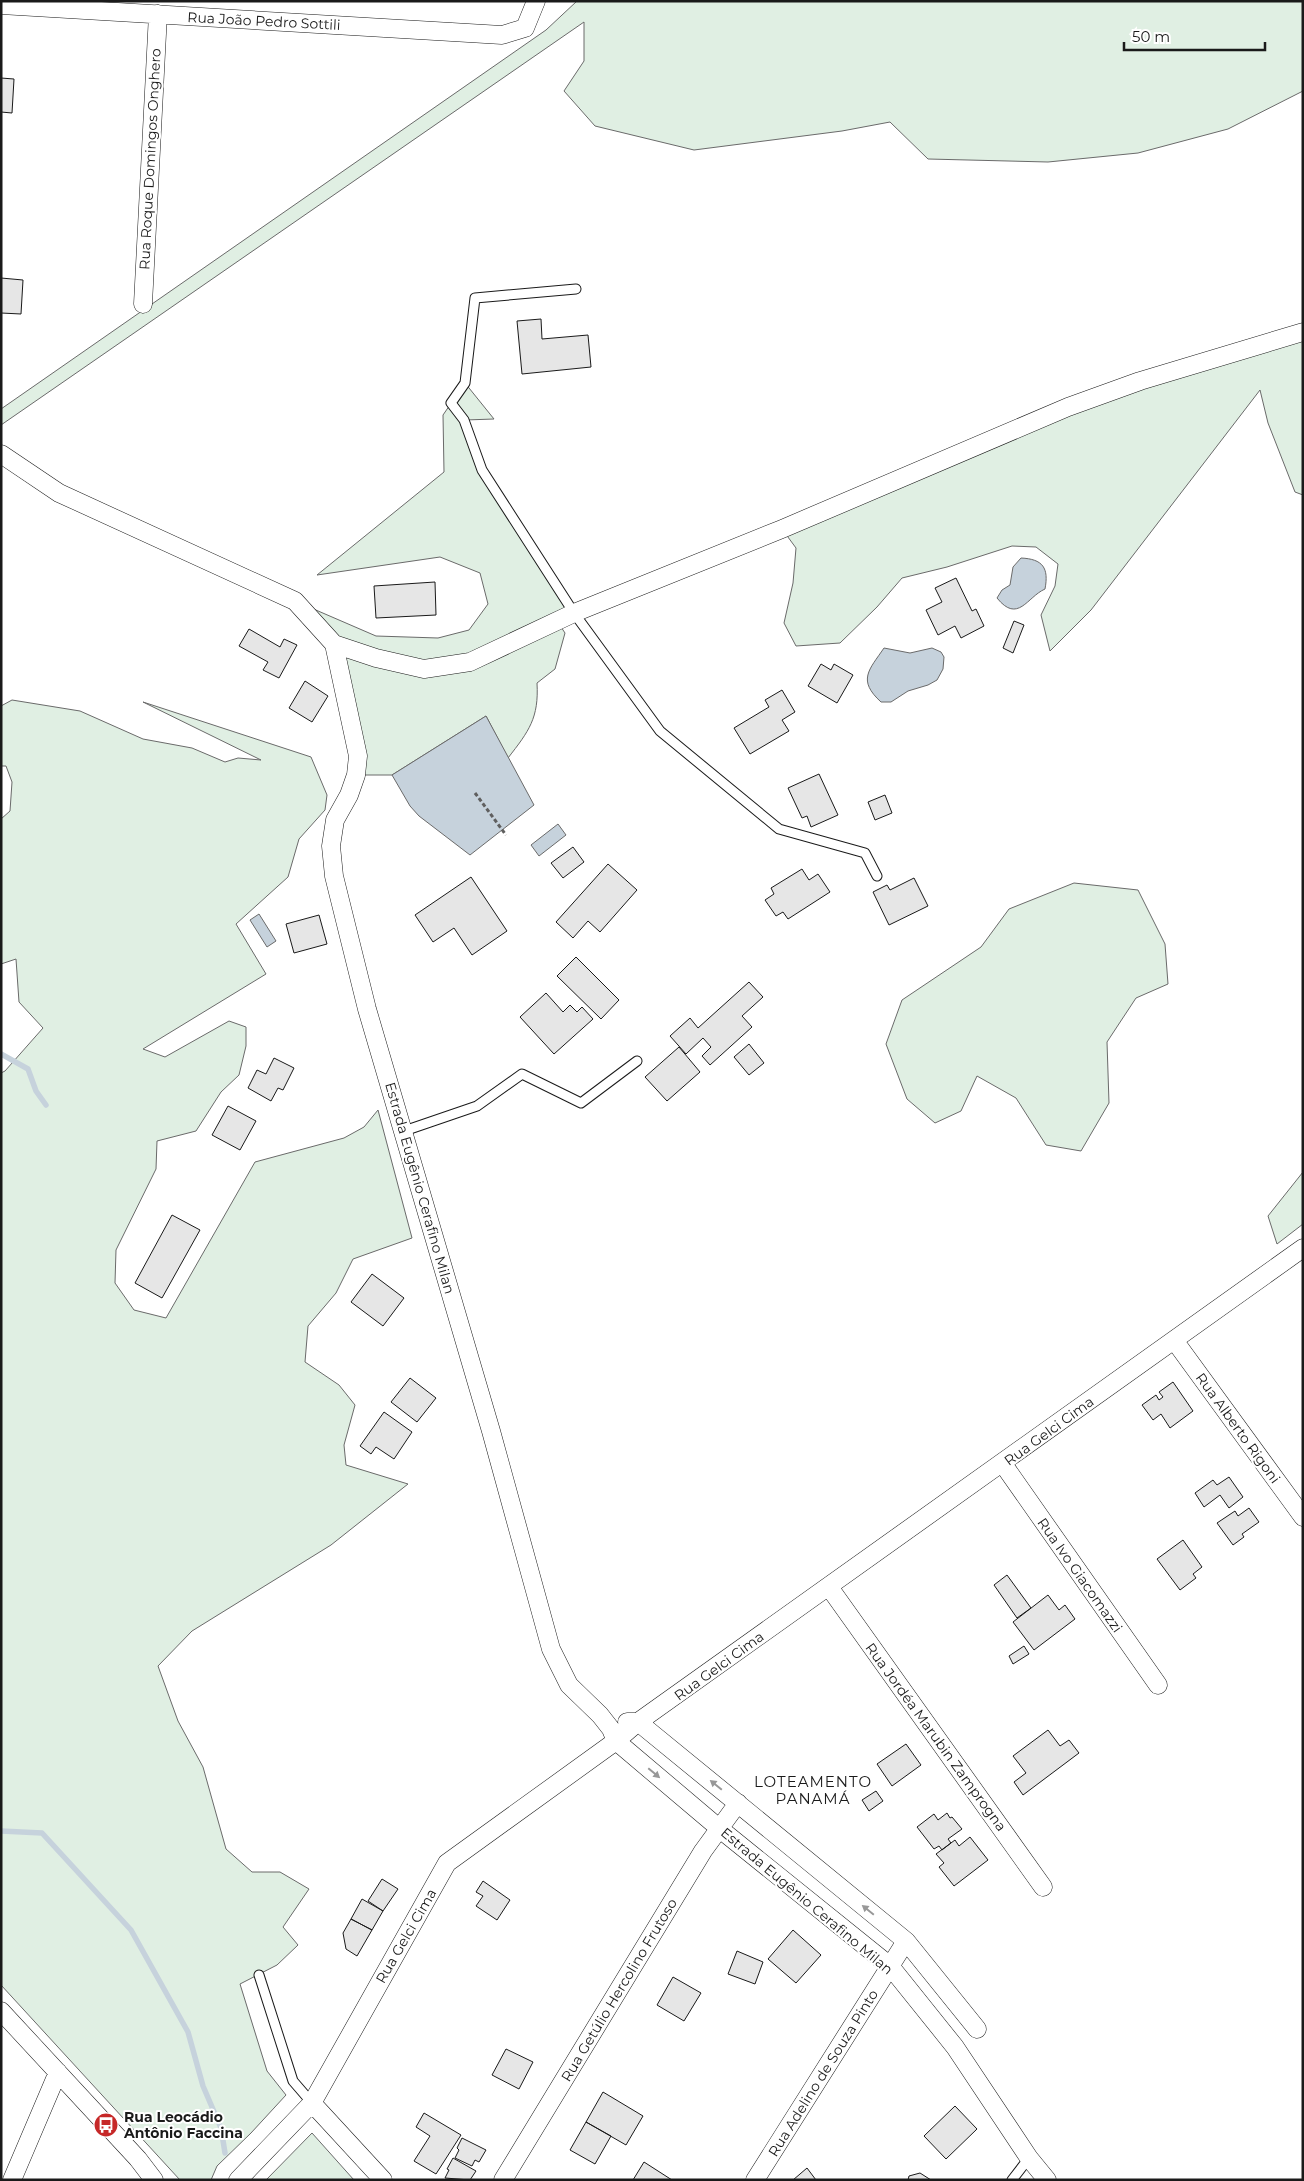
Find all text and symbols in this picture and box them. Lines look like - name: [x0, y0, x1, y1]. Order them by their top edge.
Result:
- street label: Rua João Pedro Sottili: [187, 8, 341, 34]
- scale bar: [1124, 20, 1265, 52]
- text: 50 m: [1132, 27, 1170, 46]
- street label: Rua Roque Domingos Onghero: [135, 48, 165, 270]
- street label: Estrada Eugênio Cerafino Milan: [381, 1080, 459, 1296]
- street label: Rua Alberto Rigoni: [1192, 1369, 1284, 1487]
- street label: Rua Gelci Cima: [1001, 1392, 1097, 1470]
- street label: Rua Ivo Giacomazzi: [1034, 1514, 1126, 1636]
- street label: Rua Gelci Cima: [671, 1627, 767, 1705]
- street label: Rua Jordéa Marubin Zamprogna: [862, 1639, 1010, 1835]
- one-way arrow: [647, 1767, 660, 1778]
- district label: LOTEAMENTO PANAMÁ: [754, 1772, 872, 1808]
- one-way arrow: [709, 1779, 722, 1790]
- street label: Estrada Eugênio Cerafino Milan: [717, 1824, 897, 1978]
- street label: Rua Gelci Cima: [372, 1885, 440, 1987]
- street label: Rua Getúlio Hercolino Frutoso: [557, 1895, 681, 2085]
- one-way arrow: [862, 1904, 875, 1915]
- street label: Rua Adelino de Souza Pinto: [764, 1986, 882, 2160]
- place label: Rua Leocádio Antônio Faccina: [123, 2108, 243, 2142]
- bus stop icon: Rua Leocádio Antônio Faccina: [93, 2112, 119, 2138]

